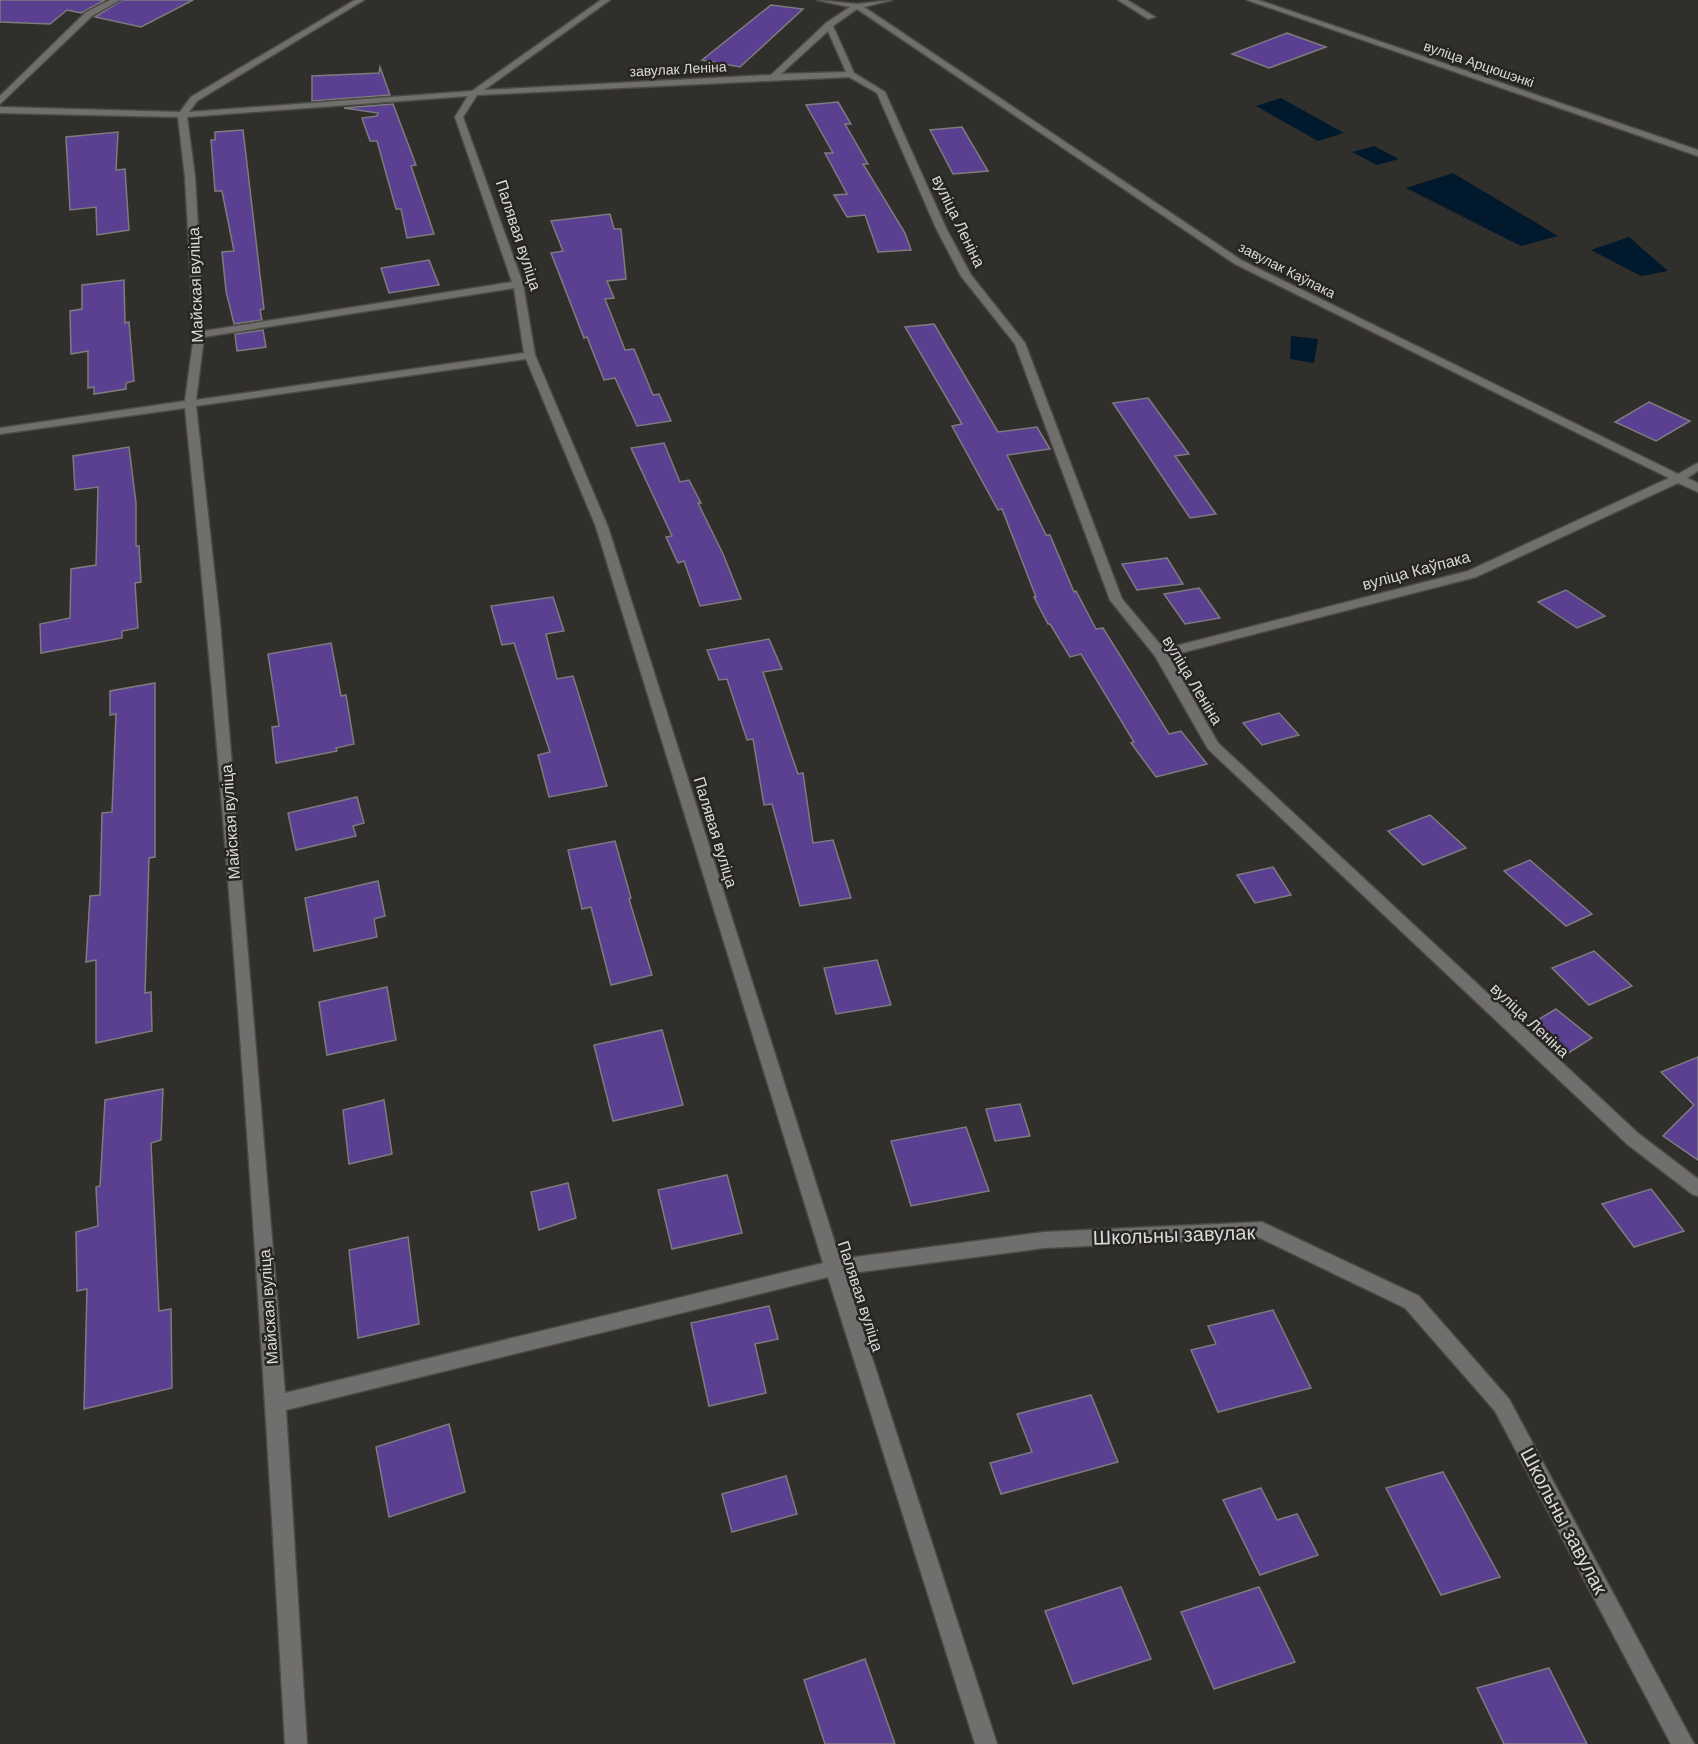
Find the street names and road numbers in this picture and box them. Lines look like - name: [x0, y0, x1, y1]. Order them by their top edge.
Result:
- street label: вуліца Арцюшэнкі: [1421, 37, 1537, 91]
- street label: завулак Леніна: [629, 57, 727, 81]
- street label: вуліца Леніна: [927, 171, 990, 271]
- street label: Палявая вуліца: [491, 177, 546, 293]
- street label: Майская вуліца: [183, 227, 208, 343]
- street label: завулак Каўпака: [1236, 238, 1339, 302]
- street label: вуліца Каўпака: [1360, 546, 1473, 595]
- street label: вуліца Леніна: [1158, 632, 1228, 729]
- street label: Майская вуліца: [216, 764, 245, 880]
- street label: Палявая вуліца: [689, 774, 742, 890]
- street label: вуліца Леніна: [1486, 978, 1574, 1062]
- street label: Школьны завулак: [1092, 1219, 1256, 1251]
- street label: Палявая вуліца: [833, 1238, 888, 1354]
- street label: Майская вуліца: [254, 1249, 283, 1365]
- street label: Школьны завулак: [1514, 1443, 1614, 1599]

